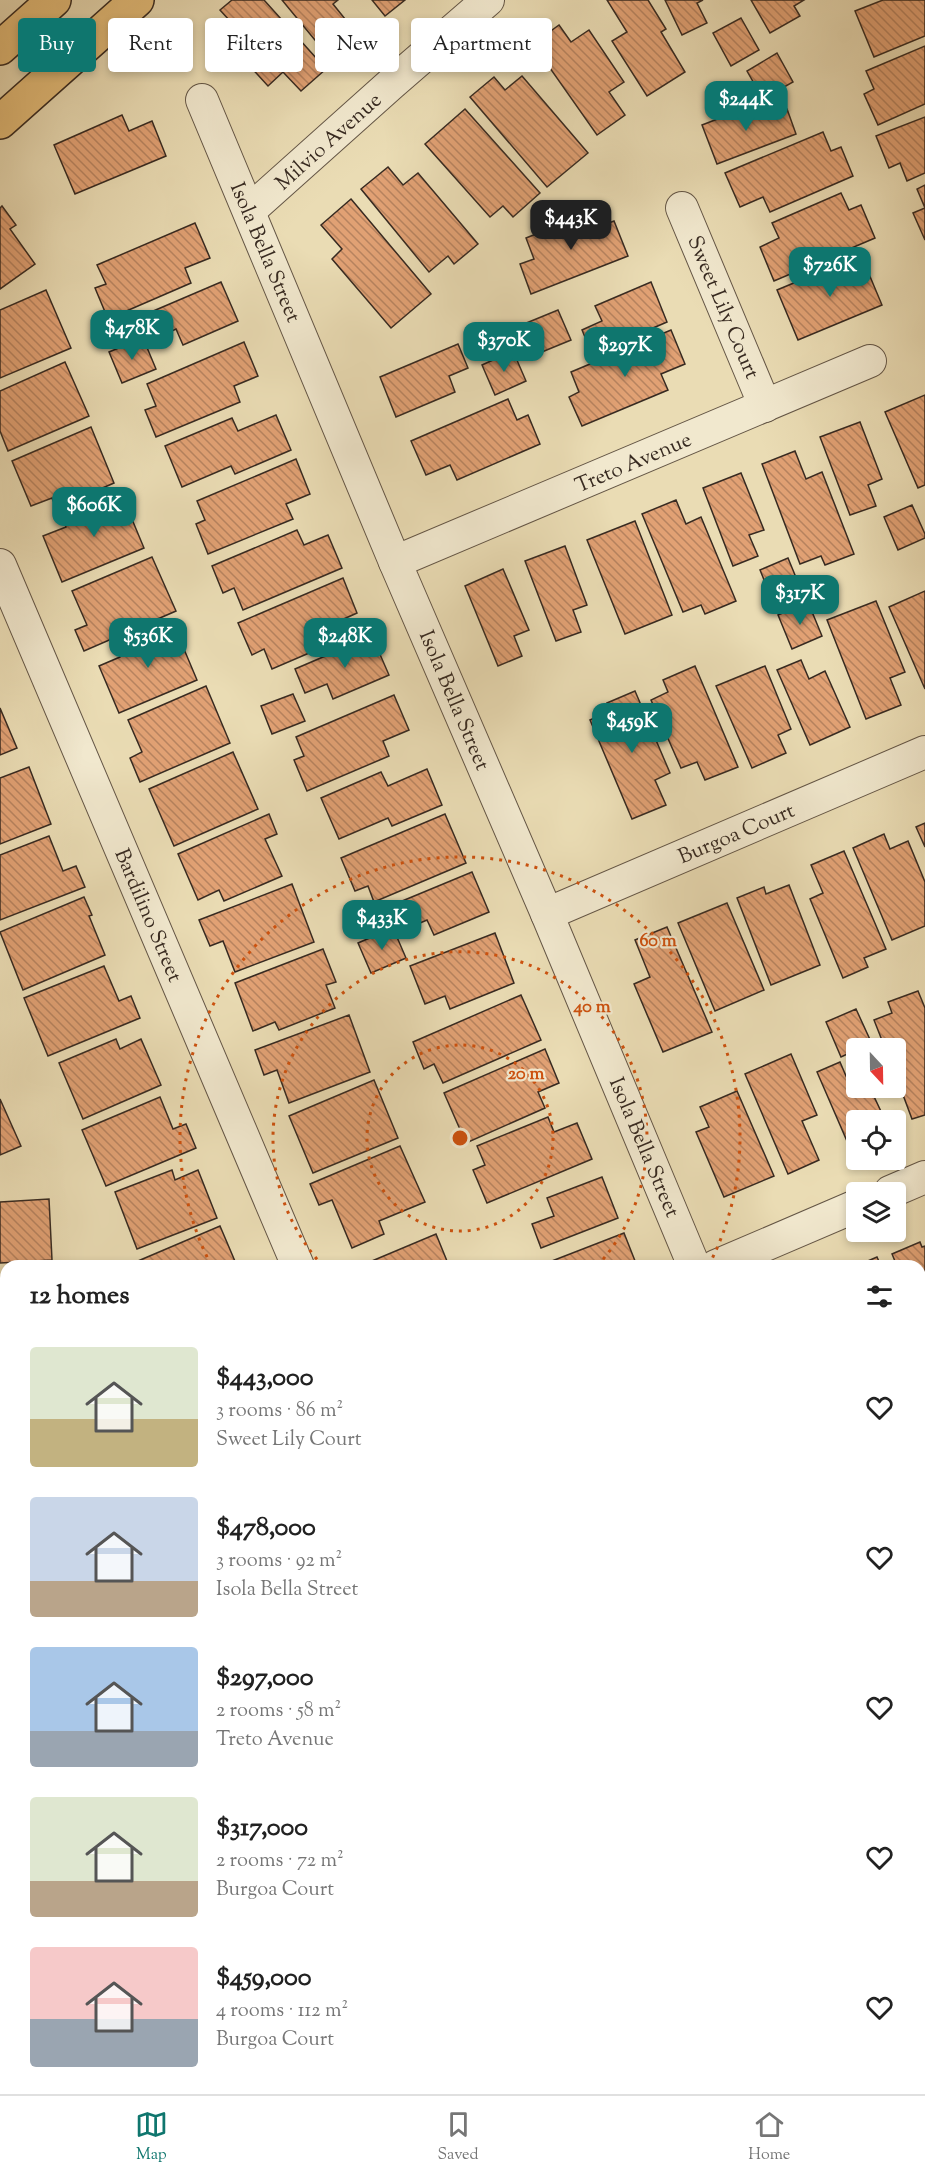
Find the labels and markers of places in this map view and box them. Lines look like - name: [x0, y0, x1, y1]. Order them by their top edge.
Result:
- pin: $244K: [704, 81, 788, 132]
- pin: $443K: [529, 200, 613, 251]
- pin: $726K: [788, 247, 872, 298]
- pin: $478K: [90, 310, 174, 361]
- pin: $370K: [462, 322, 546, 373]
- pin: $297K: [583, 327, 667, 378]
- pin: $606K: [52, 487, 136, 538]
- pin: $317K: [758, 575, 842, 626]
- pin: $536K: [106, 618, 190, 669]
- pin: $248K: [303, 618, 387, 669]
- pin: $459K: [590, 703, 674, 754]
- pin: $433K: [340, 900, 424, 951]
- centre of rings: [450, 1128, 470, 1148]

